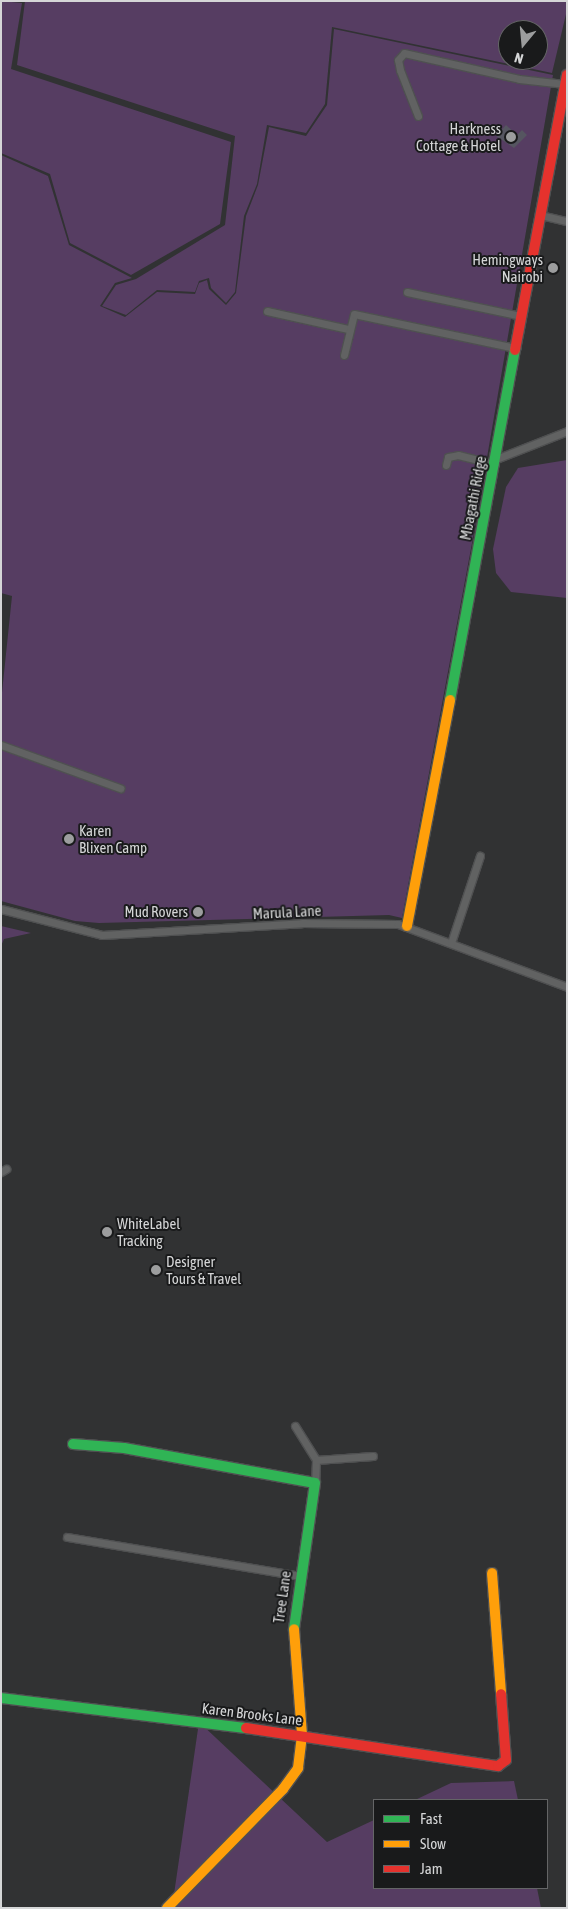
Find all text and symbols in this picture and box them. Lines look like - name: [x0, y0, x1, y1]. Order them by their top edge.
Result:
- north arrow: [498, 20, 548, 70]
- text: N: [513, 50, 525, 67]
- place label: Harkness Cottage & Hotel: [416, 119, 501, 154]
- marker: Harkness Cottage & Hotel: [505, 131, 517, 143]
- place label: Hemingways Nairobi: [472, 250, 543, 285]
- marker: Hemingways Nairobi: [547, 262, 559, 274]
- street label: Mbagathi Ridge: [456, 454, 490, 542]
- place label: Karen Blixen Camp: [79, 821, 147, 856]
- marker: Karen Blixen Camp: [63, 833, 75, 845]
- street label: Marula Lane: [252, 901, 322, 923]
- place label: Mud Rovers: [125, 903, 188, 921]
- marker: Mud Rovers: [192, 906, 204, 918]
- place label: WhiteLabel Tracking: [117, 1214, 180, 1249]
- marker: WhiteLabel Tracking: [101, 1226, 113, 1238]
- place label: Designer Tours & Travel: [166, 1252, 241, 1287]
- marker: Designer Tours & Travel: [150, 1264, 162, 1276]
- street label: Tree Lane: [269, 1570, 295, 1624]
- street label: Karen Brooks Lane: [201, 1699, 303, 1729]
- legend: [373, 1799, 548, 1889]
- text: Fast: [420, 1810, 442, 1827]
- text: Slow: [420, 1835, 446, 1852]
- text: Jam: [420, 1860, 443, 1877]

